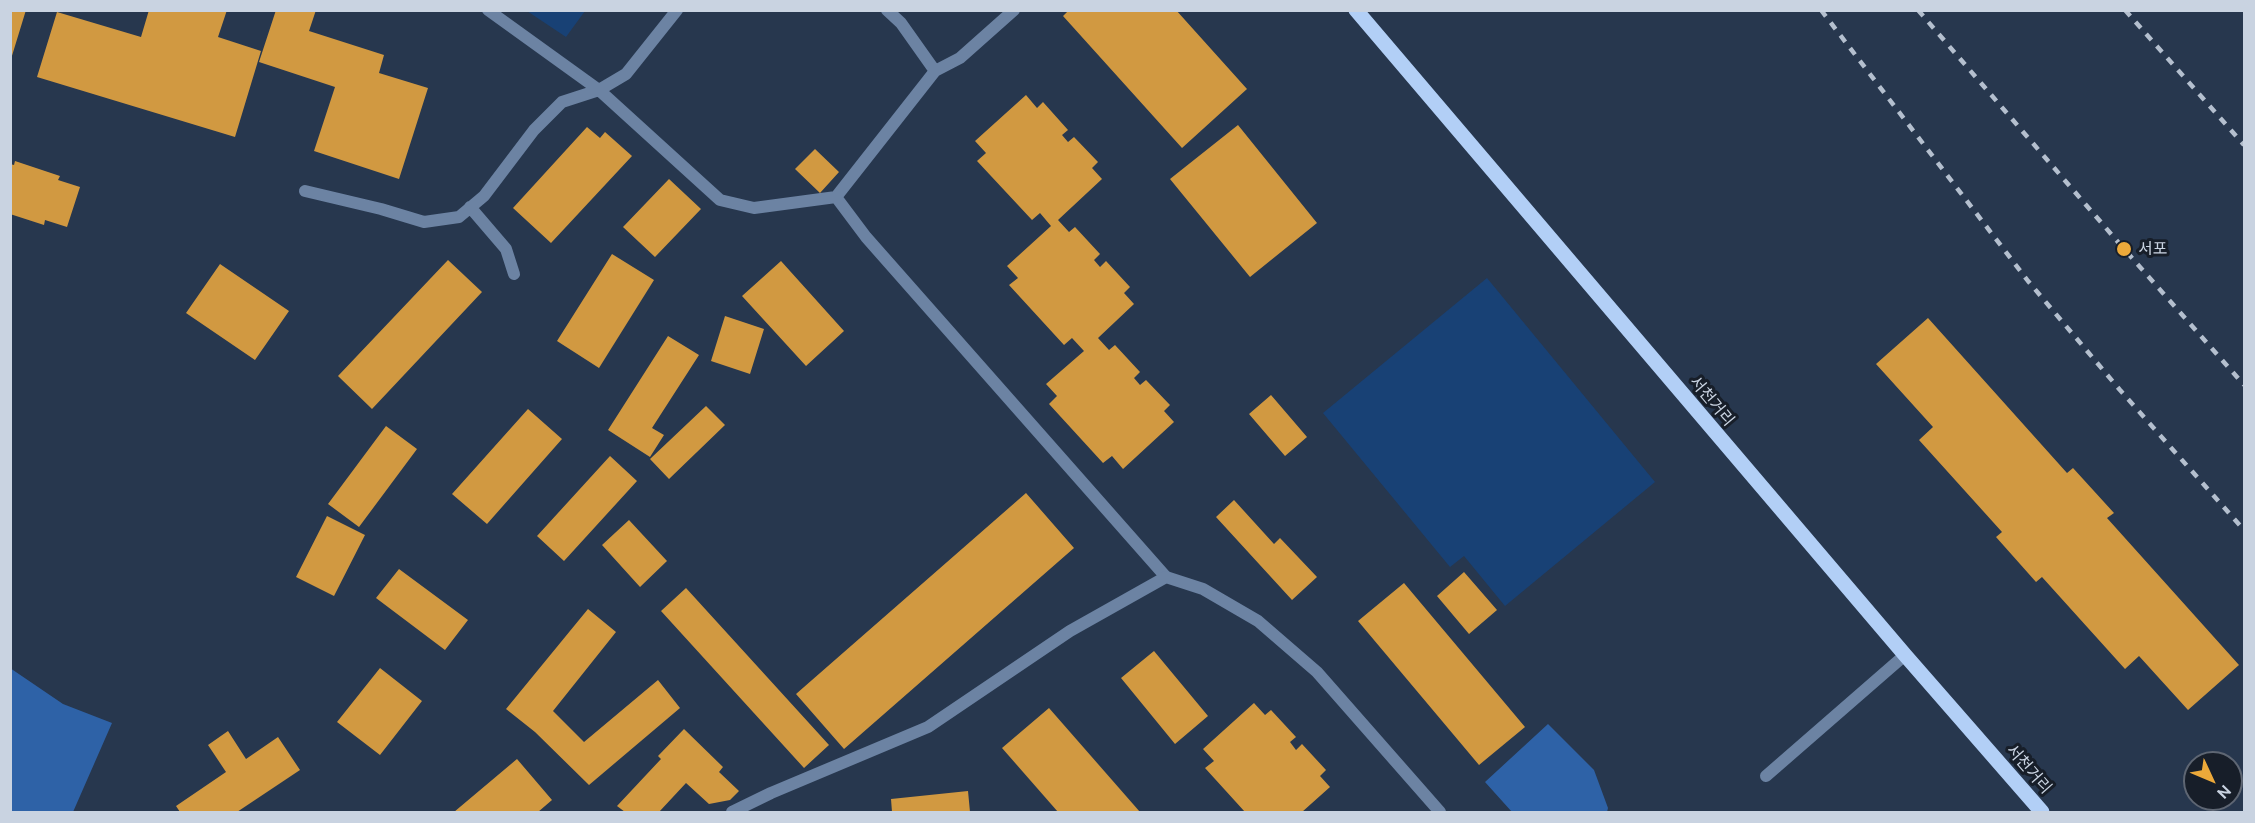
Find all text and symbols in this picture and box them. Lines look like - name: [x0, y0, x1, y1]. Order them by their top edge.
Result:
- place label: 서포: [2138, 239, 2167, 259]
- marker: 서포: [2115, 240, 2133, 258]
- street label: 서천거리: [1686, 372, 1738, 430]
- street label: 서천거리: [2002, 740, 2056, 798]
- north arrow: [2183, 751, 2243, 811]
- text: N: [2214, 782, 2235, 803]

